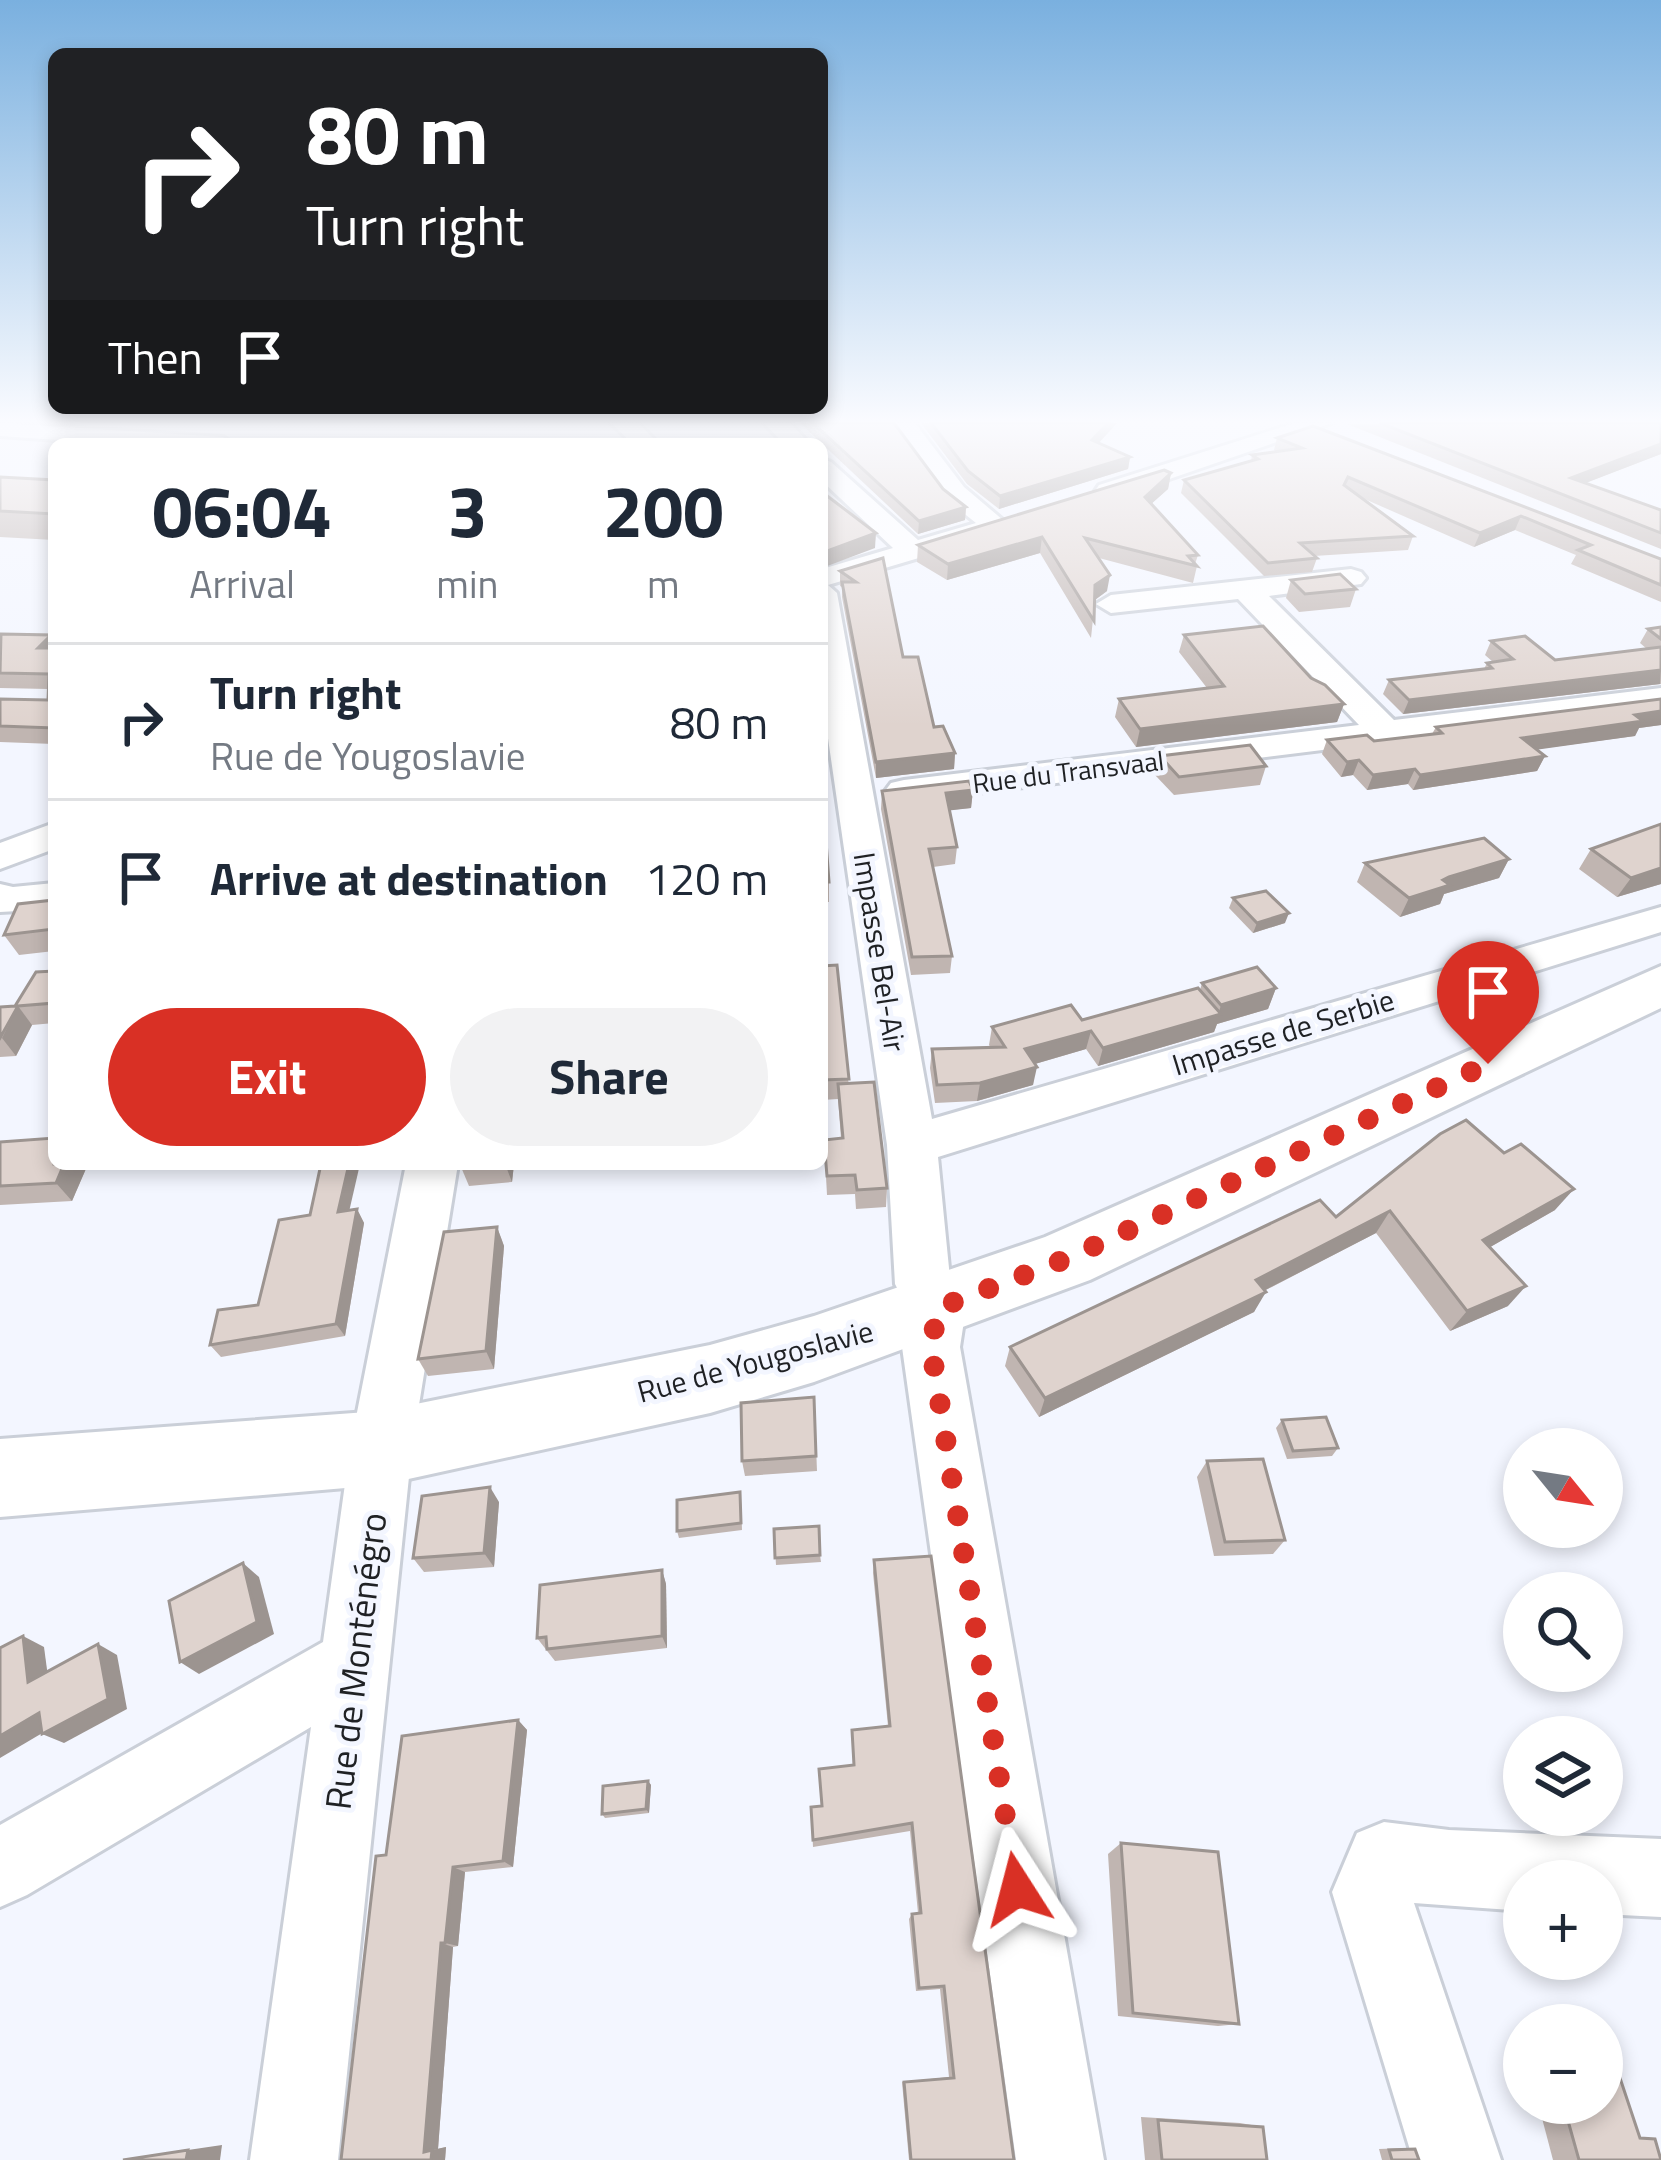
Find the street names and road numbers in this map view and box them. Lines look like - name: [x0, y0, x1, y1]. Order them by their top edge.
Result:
- street label: Rue du Transvaal: [970, 739, 1166, 803]
- street label: Impasse Bel-Air: [842, 849, 918, 1055]
- street label: Impasse de Serbie: [1166, 976, 1400, 1088]
- street label: Rue de Yougoslavie: [632, 1307, 878, 1415]
- street label: Rue de Monténégro: [310, 1509, 400, 1813]

